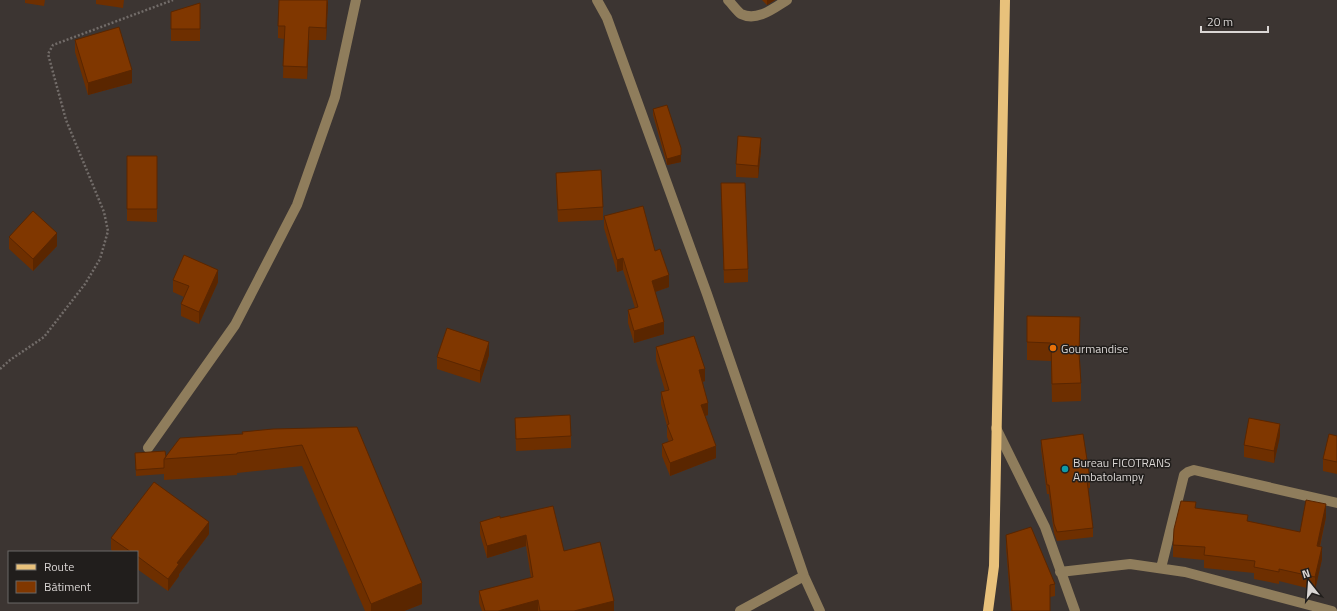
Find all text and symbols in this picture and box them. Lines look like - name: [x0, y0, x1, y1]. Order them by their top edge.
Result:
- scale bar: [1201, 8, 1268, 34]
- text: 20 m: [1207, 12, 1233, 31]
- place label: Gourmandise: [1061, 339, 1128, 358]
- marker: Gourmandise: [1048, 343, 1058, 353]
- place label: Bureau FICOTRANS Ambatolampy: [1073, 453, 1171, 486]
- marker: Bureau FICOTRANS Ambatolampy: [1060, 464, 1070, 474]
- legend: [8, 551, 138, 603]
- text: Route: [44, 557, 74, 576]
- north arrow: [1289, 563, 1329, 603]
- text: N: [1300, 565, 1312, 582]
- text: Bâtiment: [44, 577, 92, 596]

